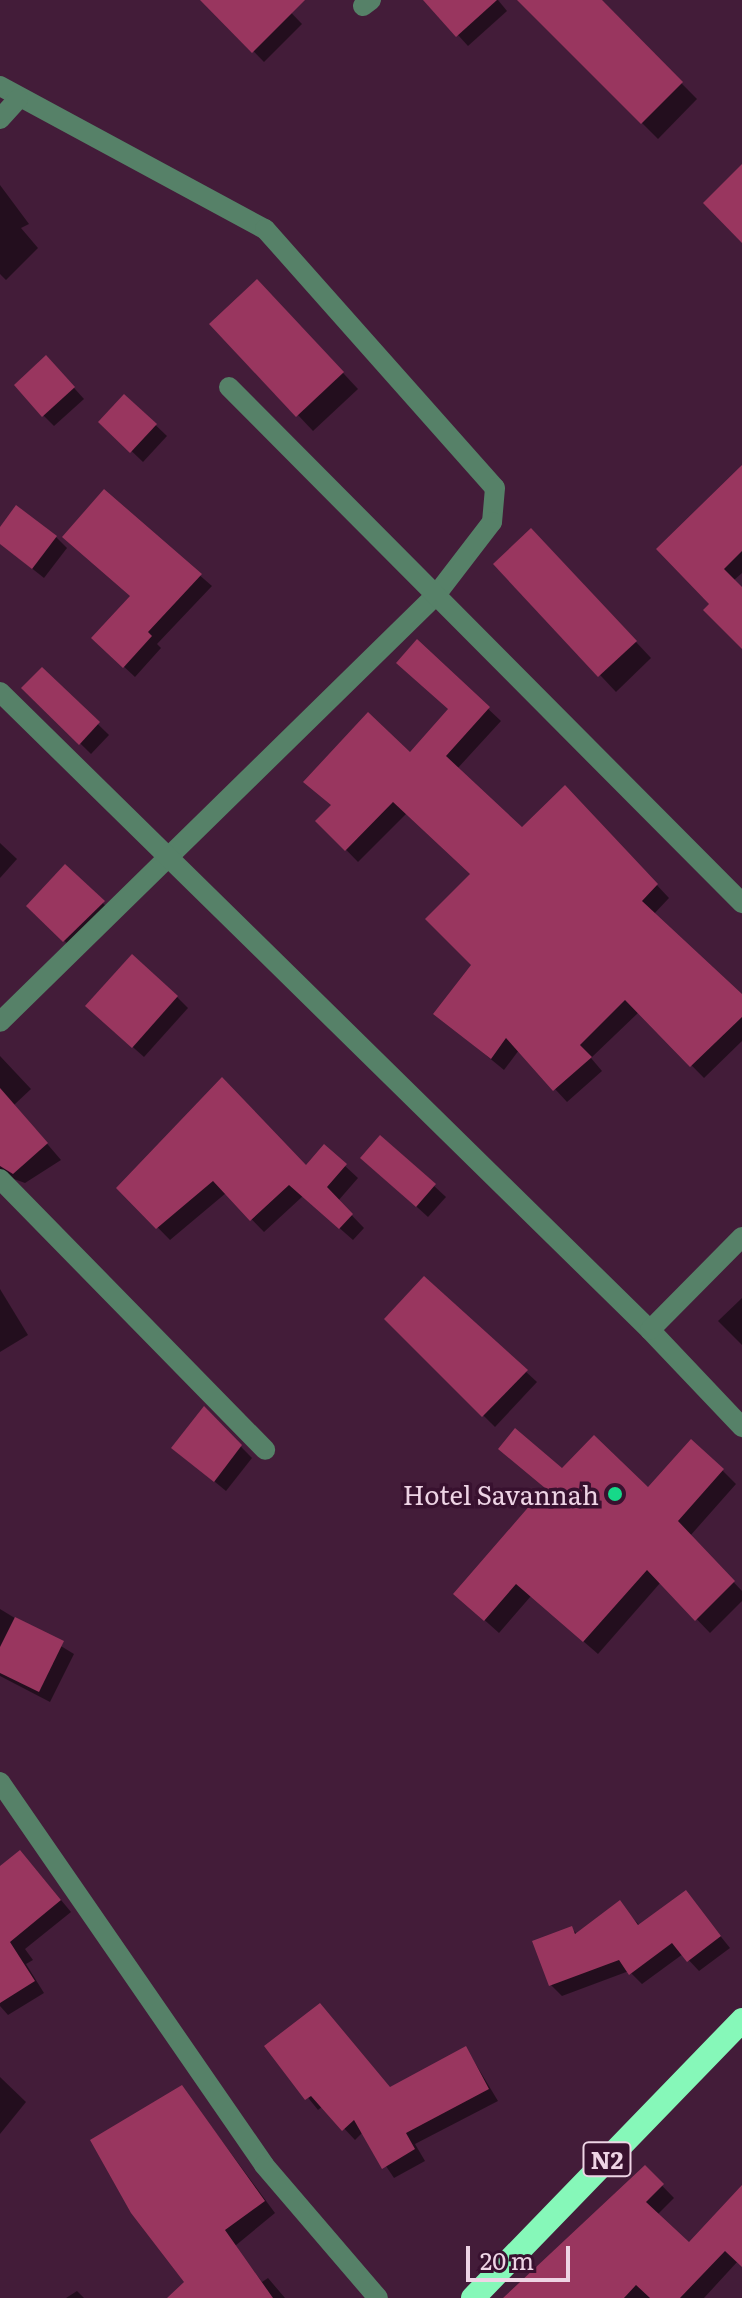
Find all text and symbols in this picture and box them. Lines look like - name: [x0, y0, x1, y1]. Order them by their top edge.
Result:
- place label: Hotel Savannah: [403, 1478, 599, 1510]
- marker: Hotel Savannah: [606, 1485, 624, 1503]
- road number: N2: [581, 2139, 633, 2179]
- scale bar: [470, 2230, 574, 2280]
- text: 20 m: [480, 2242, 534, 2277]

